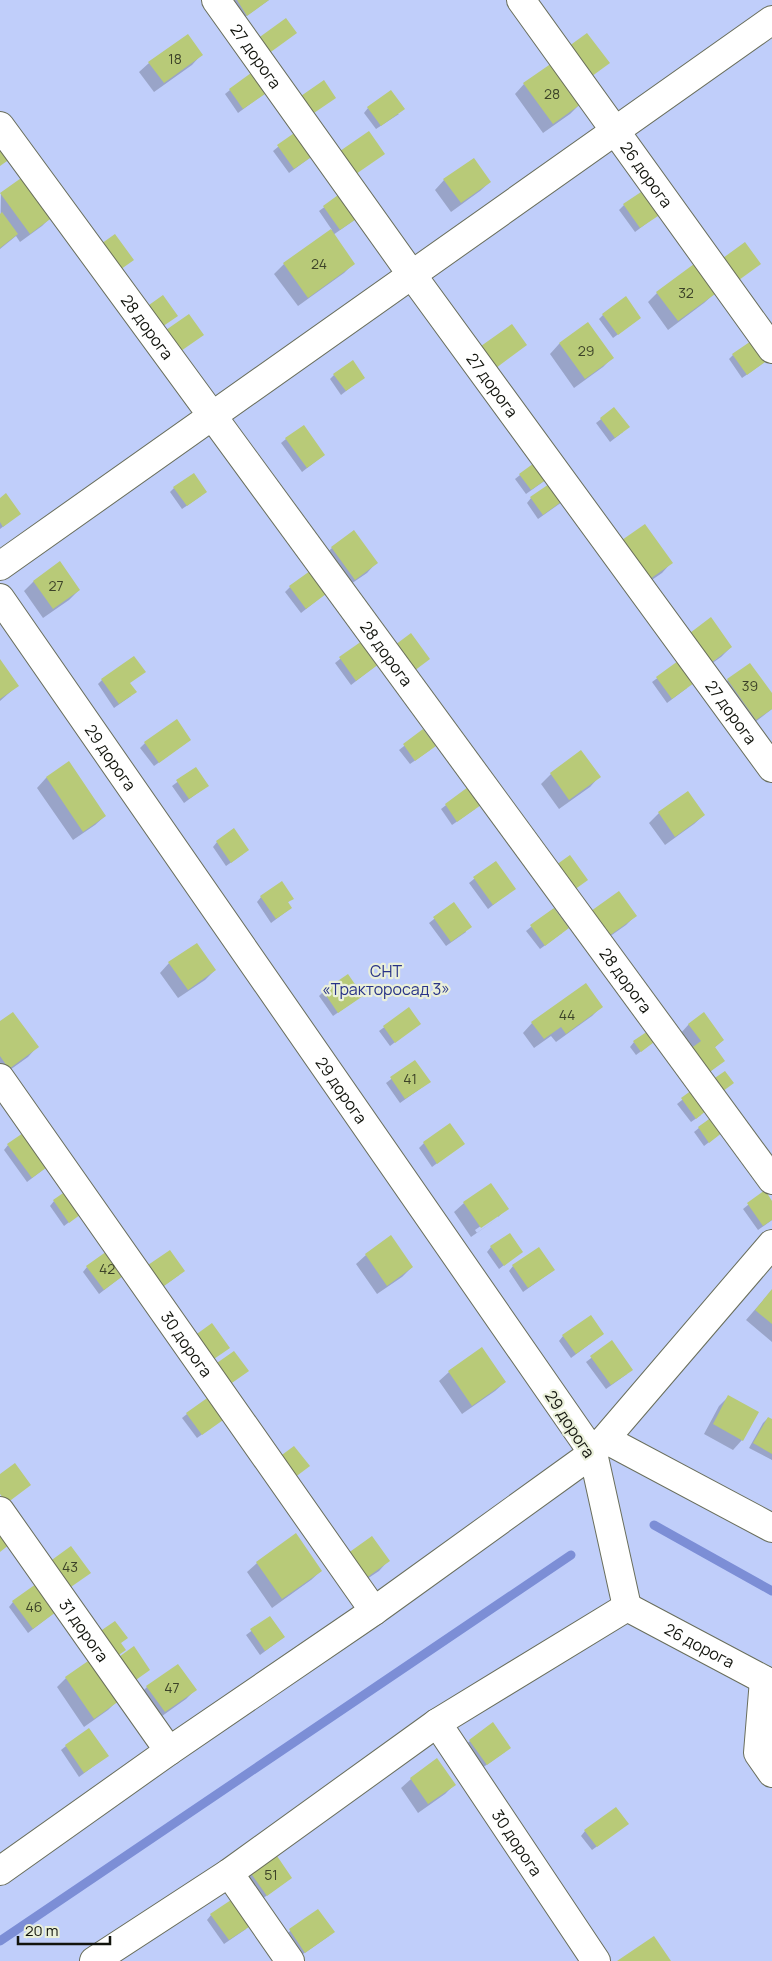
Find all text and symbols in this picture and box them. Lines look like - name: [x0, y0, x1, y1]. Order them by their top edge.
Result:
- street label: 27 дорога: [226, 20, 287, 93]
- house number: 18: [168, 49, 182, 68]
- house number: 28: [544, 84, 560, 103]
- street label: 26 дорога: [615, 137, 678, 212]
- house number: 24: [311, 254, 327, 273]
- house number: 32: [678, 283, 694, 302]
- street label: 28 дорога: [116, 290, 178, 364]
- house number: 29: [578, 341, 594, 360]
- street label: 27 дорога: [462, 349, 523, 422]
- house number: 27: [48, 576, 64, 595]
- street label: 28 дорога: [355, 617, 418, 691]
- street label: 27 дорога: [700, 676, 762, 749]
- house number: 39: [742, 676, 758, 695]
- street label: 29 дорога: [80, 720, 141, 795]
- street label: 28 дорога: [595, 943, 657, 1017]
- park label: СНТ «Тракторосад 3»: [322, 960, 450, 1000]
- house number: 44: [559, 1005, 575, 1024]
- street label: 29 дорога: [311, 1053, 372, 1128]
- house number: 41: [403, 1069, 417, 1088]
- house number: 42: [99, 1259, 115, 1278]
- street label: 30 дорога: [156, 1307, 217, 1381]
- street label: 29 дорога: [540, 1386, 600, 1462]
- house number: 43: [62, 1557, 78, 1576]
- street label: 31 дорога: [54, 1594, 114, 1666]
- house number: 46: [26, 1597, 42, 1616]
- street label: 26 дорога: [661, 1618, 738, 1673]
- house number: 47: [164, 1678, 180, 1697]
- street label: 30 дорога: [487, 1805, 547, 1880]
- house number: 51: [264, 1865, 278, 1884]
- scale bar: [18, 1914, 110, 1946]
- text: 20 m: [25, 1920, 58, 1941]

